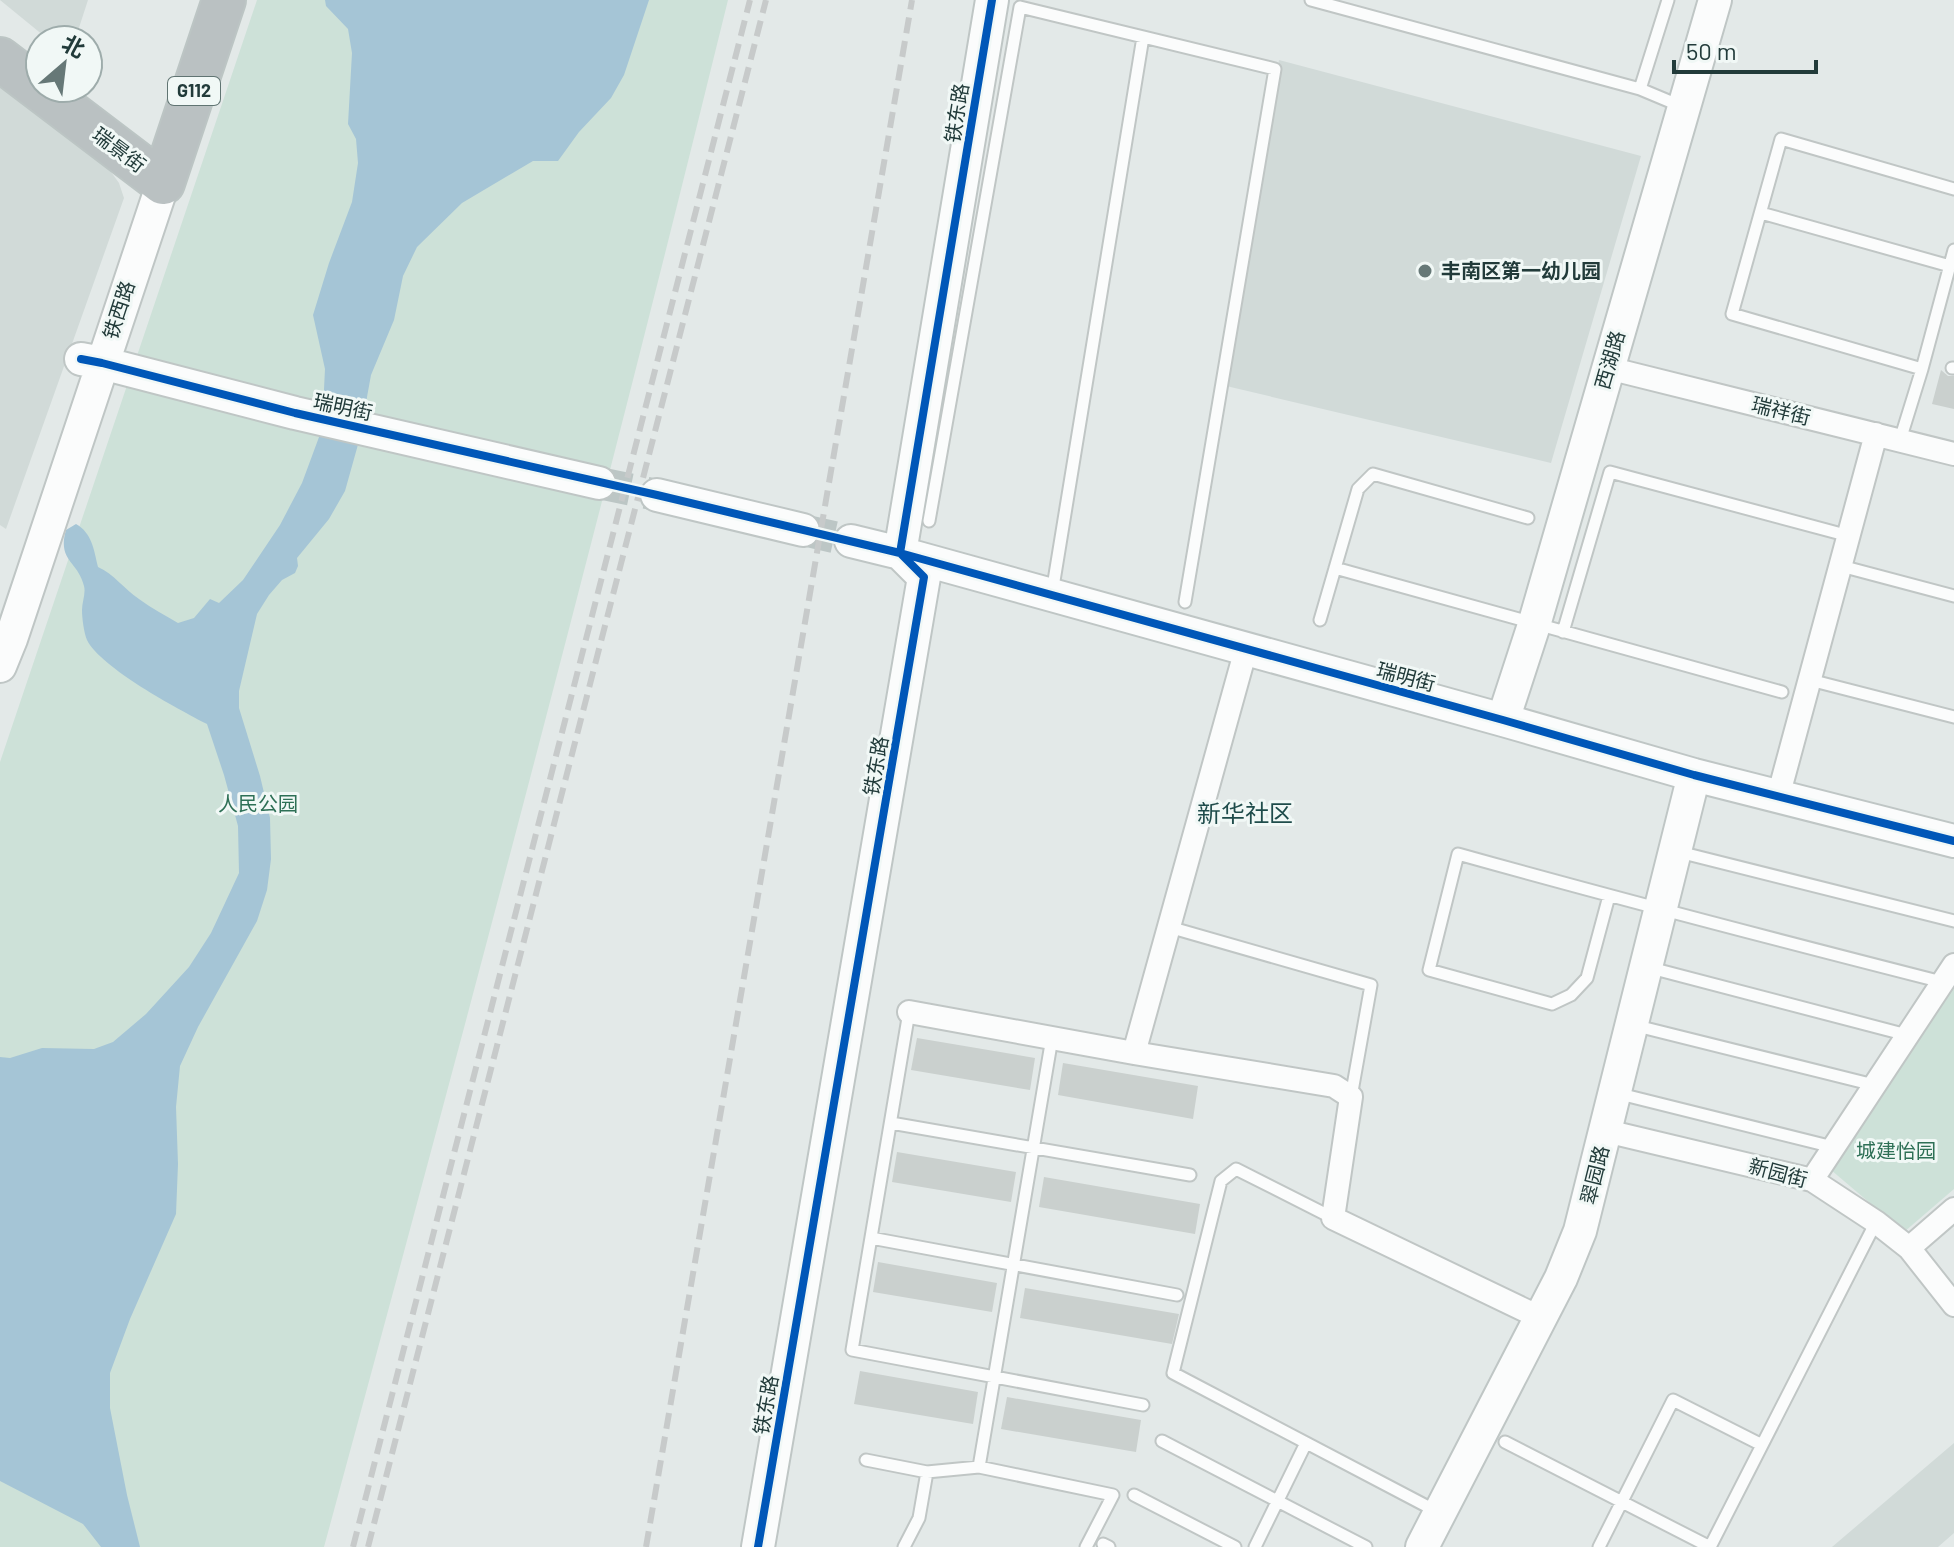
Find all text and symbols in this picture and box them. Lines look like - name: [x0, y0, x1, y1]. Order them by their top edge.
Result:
- north arrow: [24, 24, 104, 104]
- scale bar: [1674, 24, 1816, 74]
- text: 北: [58, 29, 90, 62]
- text: 50 m: [1686, 36, 1737, 65]
- road number: G112: [168, 77, 220, 105]
- street label: 铁东路: [939, 81, 973, 144]
- street label: 瑞景街: [88, 122, 151, 177]
- place label: 丰南区第一幼儿园: [1441, 258, 1601, 282]
- marker: 丰南区第一幼儿园: [1416, 262, 1434, 280]
- street label: 铁西路: [97, 277, 139, 342]
- street label: 西湖路: [1589, 328, 1629, 392]
- street label: 瑞明街: [311, 388, 375, 424]
- street label: 瑞祥街: [1749, 391, 1813, 429]
- street label: 瑞明街: [1374, 657, 1438, 695]
- street label: 铁东路: [858, 734, 892, 797]
- park label: 人民公园: [218, 791, 298, 815]
- district label: 新华社区: [1197, 798, 1293, 827]
- park label: 城建怡园: [1856, 1138, 1936, 1162]
- street label: 翠园路: [1575, 1143, 1613, 1207]
- street label: 新园街: [1746, 1153, 1810, 1191]
- street label: 铁东路: [748, 1373, 782, 1436]

